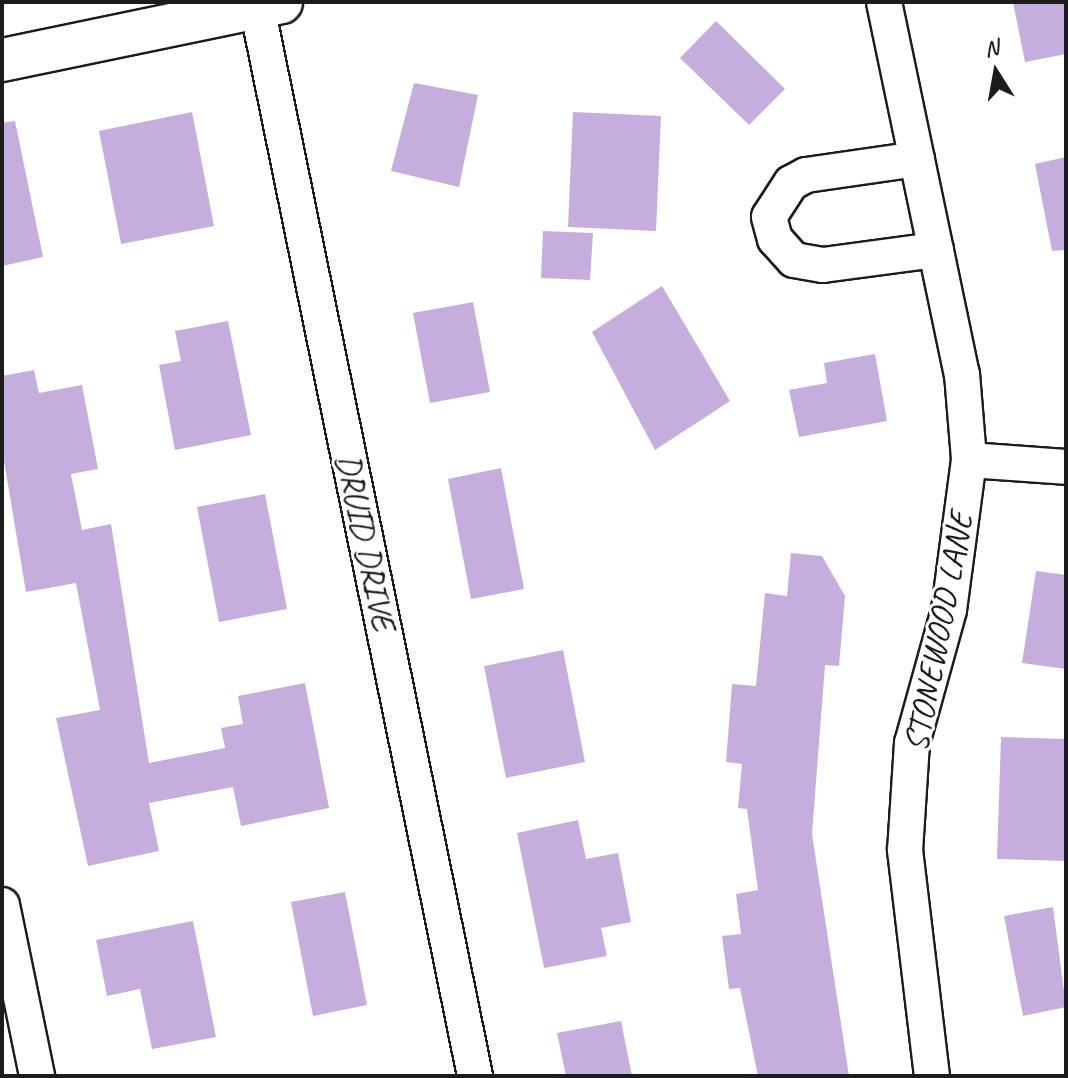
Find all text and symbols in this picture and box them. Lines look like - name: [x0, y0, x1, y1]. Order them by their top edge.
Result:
- north arrow: [956, 32, 1036, 112]
- text: N: [982, 33, 1001, 63]
- street label: DRUID DRIVE: [327, 450, 405, 634]
- street label: STONEWOOD LANE: [895, 510, 981, 754]

